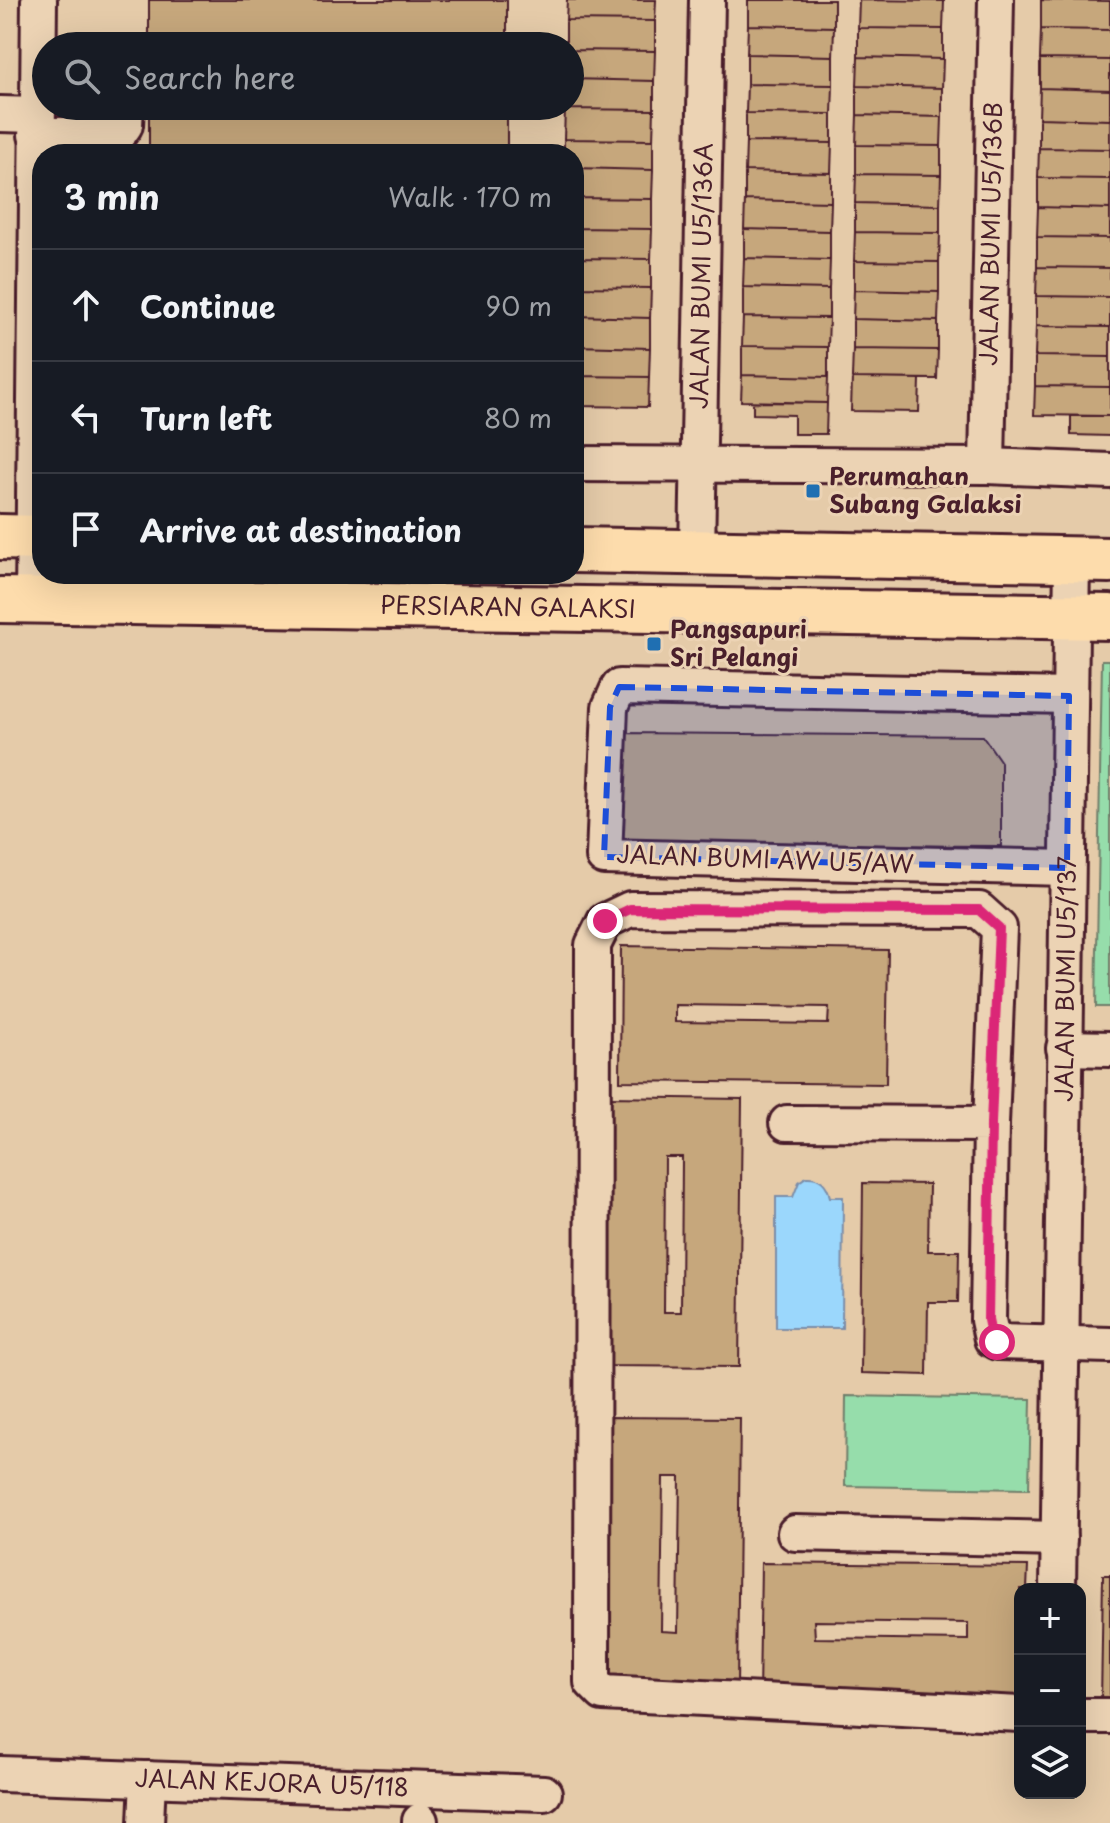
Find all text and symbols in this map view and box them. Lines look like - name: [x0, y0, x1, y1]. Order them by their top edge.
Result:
- search box: [32, 32, 584, 120]
- icon: search: [60, 54, 104, 98]
- text: Search here: [124, 54, 296, 99]
- street label: JALAN BUMI U5/136B: [969, 102, 1010, 366]
- street label: JALAN BUMI U5/136A: [680, 143, 720, 409]
- text: 3 min: [64, 170, 160, 222]
- text: Walk · 170 m: [388, 177, 552, 216]
- icon: ahead: [64, 283, 108, 327]
- text: Continue: [140, 283, 275, 328]
- text: 90 m: [485, 286, 552, 325]
- icon: left: [64, 395, 108, 439]
- text: Turn left: [140, 395, 272, 440]
- text: 80 m: [484, 398, 552, 437]
- place label: Perumahan Subang Galaksi: [829, 457, 1022, 521]
- marker: Perumahan Subang Galaksi: [804, 482, 822, 500]
- icon: arrive: [64, 507, 108, 551]
- text: Arrive at destination: [140, 507, 462, 552]
- street label: PERSIARAN GALAKSI: [380, 586, 636, 626]
- place label: Pangsapuri Sri Pelangi: [670, 610, 807, 674]
- marker: Pangsapuri Sri Pelangi: [645, 635, 663, 653]
- street label: JALAN BUMI AW U5/AW: [616, 835, 915, 881]
- street label: JALAN BUMI U5/137: [1045, 856, 1084, 1102]
- route end: [587, 903, 623, 939]
- route start: [979, 1324, 1015, 1360]
- map controls: [1014, 1583, 1086, 1799]
- button: +: [1014, 1583, 1086, 1655]
- button: −: [1014, 1655, 1086, 1727]
- button: layers: [1014, 1727, 1086, 1799]
- street label: JALAN KEJORA U5/118: [134, 1759, 410, 1804]

